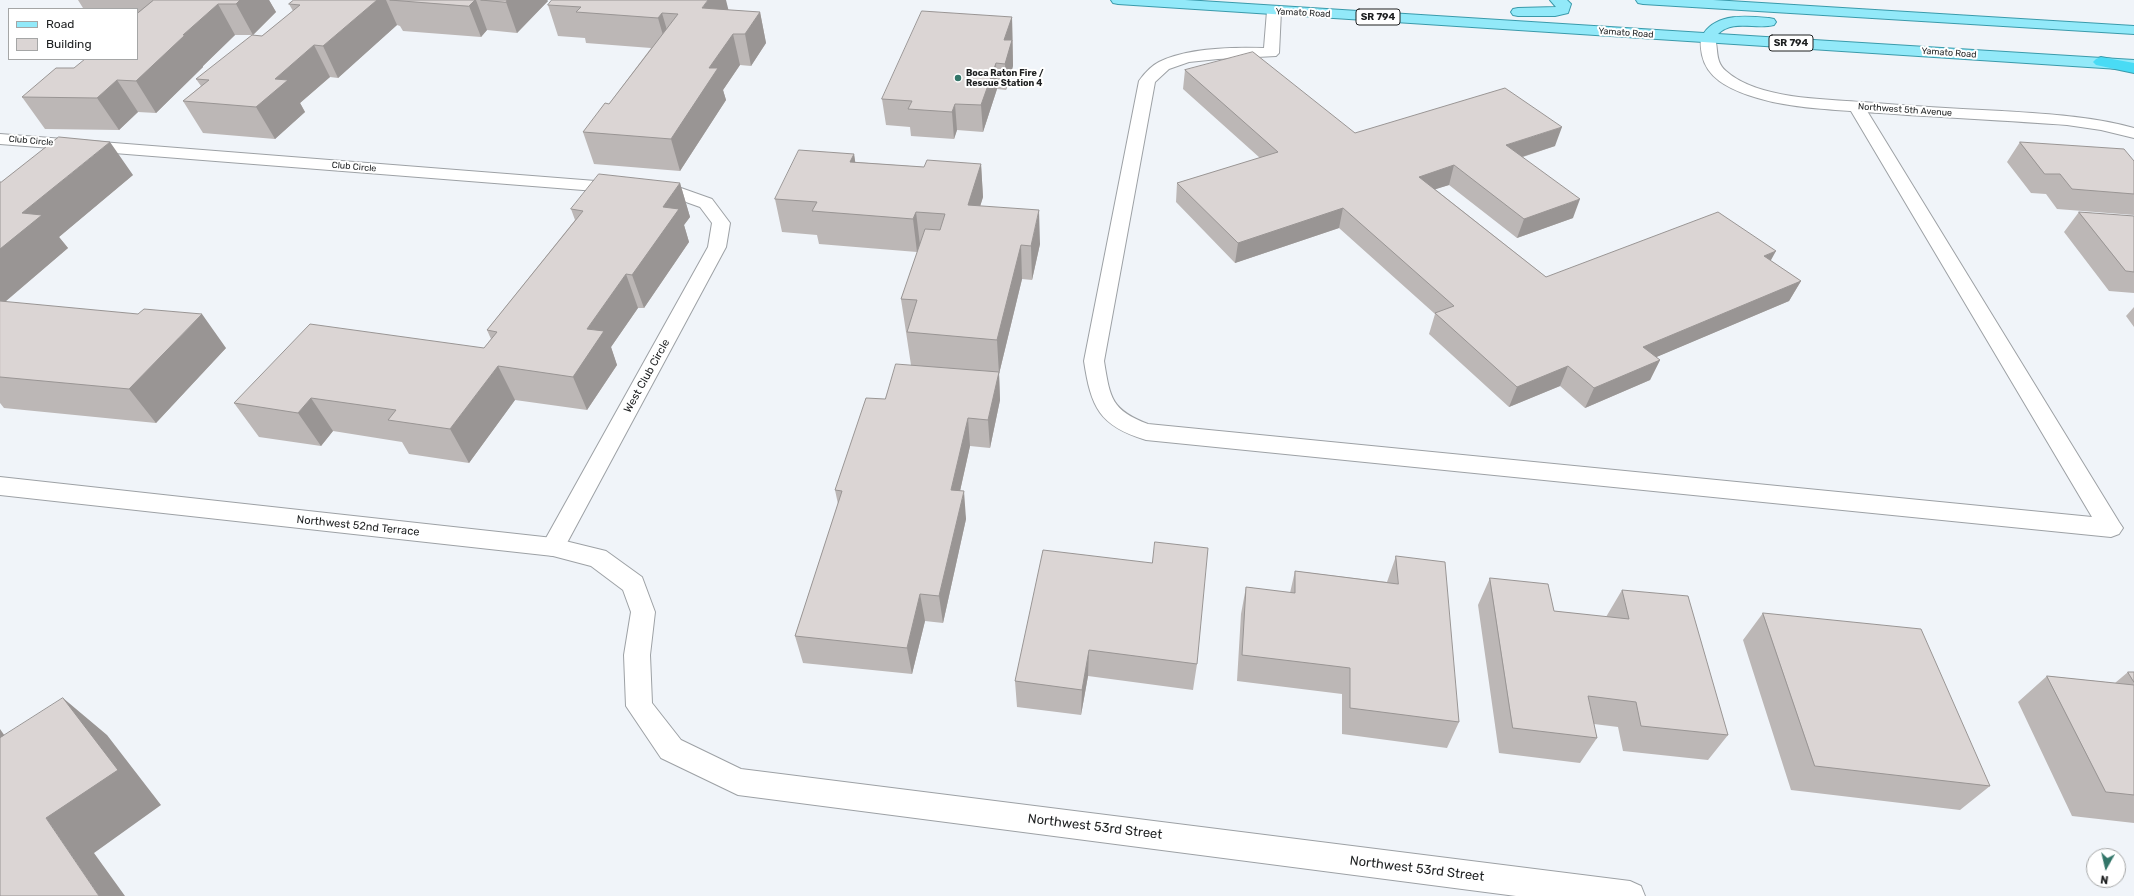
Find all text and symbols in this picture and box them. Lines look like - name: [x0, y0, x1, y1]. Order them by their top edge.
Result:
- street label: Yamato Road: [1275, 6, 1331, 20]
- legend: [8, 8, 138, 60]
- road number: SR 794: [1356, 9, 1400, 25]
- text: Road: [46, 17, 74, 31]
- street label: Yamato Road: [1598, 26, 1654, 40]
- road number: SR 794: [1769, 35, 1813, 51]
- text: Building: [46, 37, 92, 51]
- street label: Yamato Road: [1921, 46, 1977, 60]
- place label: Boca Raton Fire / Rescue Station 4: [966, 68, 1044, 89]
- marker: Boca Raton Fire / Rescue Station 4: [953, 73, 963, 83]
- street label: Northwest 5th Avenue: [1858, 101, 1952, 119]
- street label: Club Circle: [8, 134, 54, 148]
- street label: Club Circle: [331, 160, 377, 174]
- street label: West Club Circle: [621, 337, 673, 415]
- street label: Northwest 52nd Terrace: [296, 513, 420, 539]
- street label: Northwest 53rd Street: [1027, 811, 1163, 843]
- north arrow: [2086, 848, 2126, 888]
- street label: Northwest 53rd Street: [1349, 853, 1485, 885]
- text: N: [2100, 872, 2109, 886]

